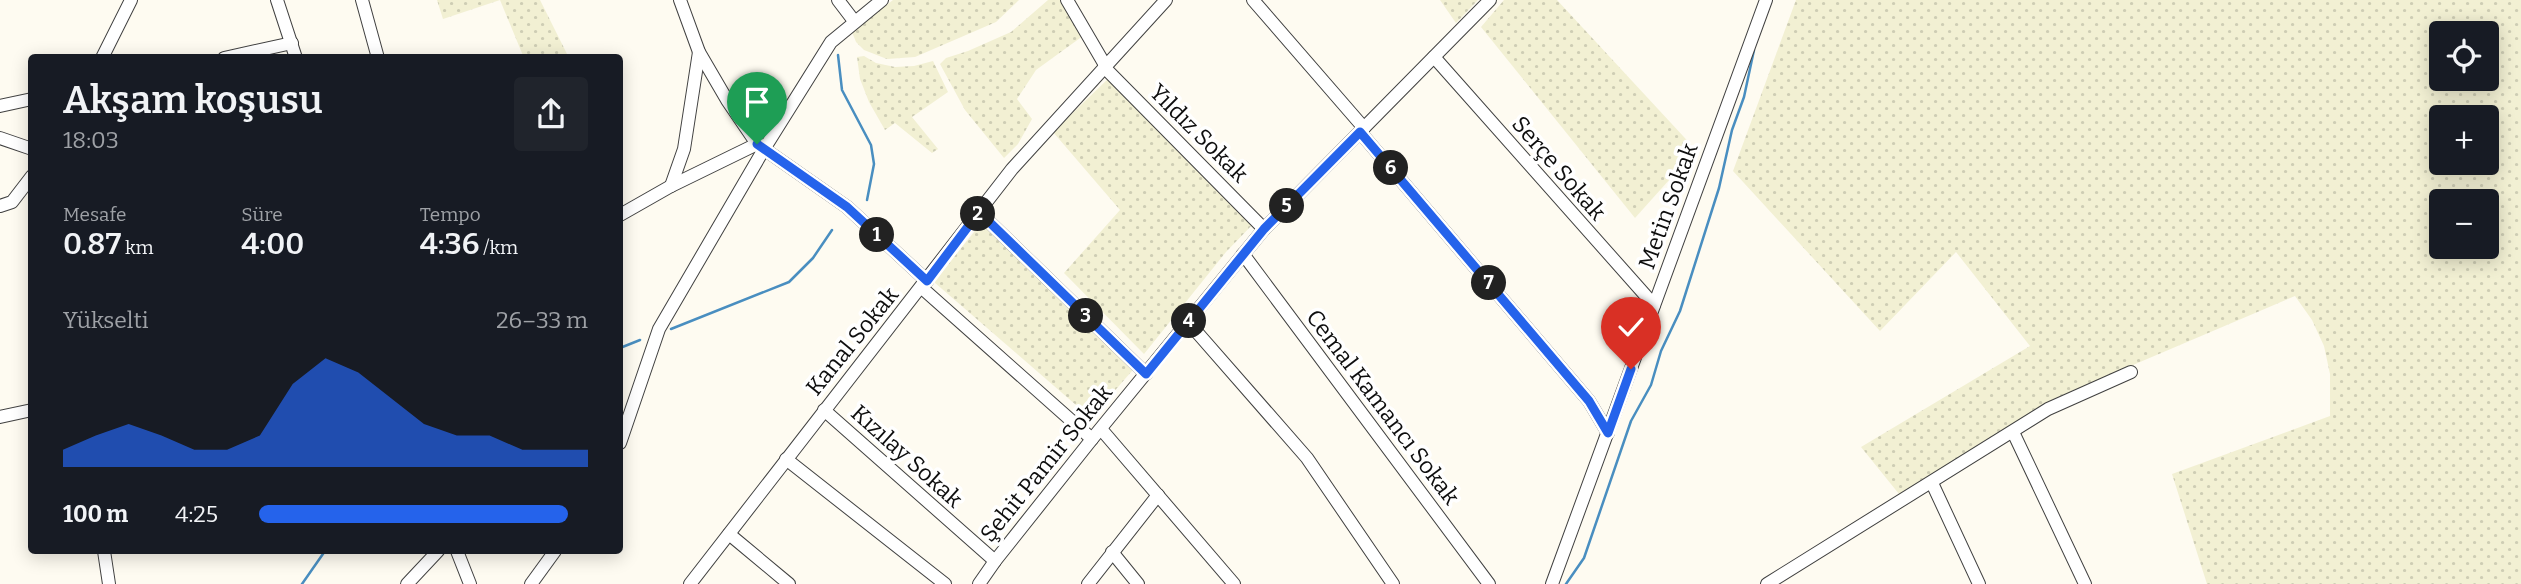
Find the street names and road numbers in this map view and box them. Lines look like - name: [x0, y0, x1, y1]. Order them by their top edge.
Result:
- street label: Yıldız Sokak: [1144, 78, 1254, 188]
- street label: Serçe Sokak: [1506, 110, 1612, 226]
- street label: Metin Sokak: [1632, 139, 1704, 273]
- street label: Kanal Sokak: [800, 281, 904, 401]
- street label: Cemal Kamancı Sokak: [1300, 304, 1466, 510]
- street label: Şehit Pamir Sokak: [974, 379, 1118, 547]
- street label: Kızılay Sokak: [846, 399, 968, 513]

